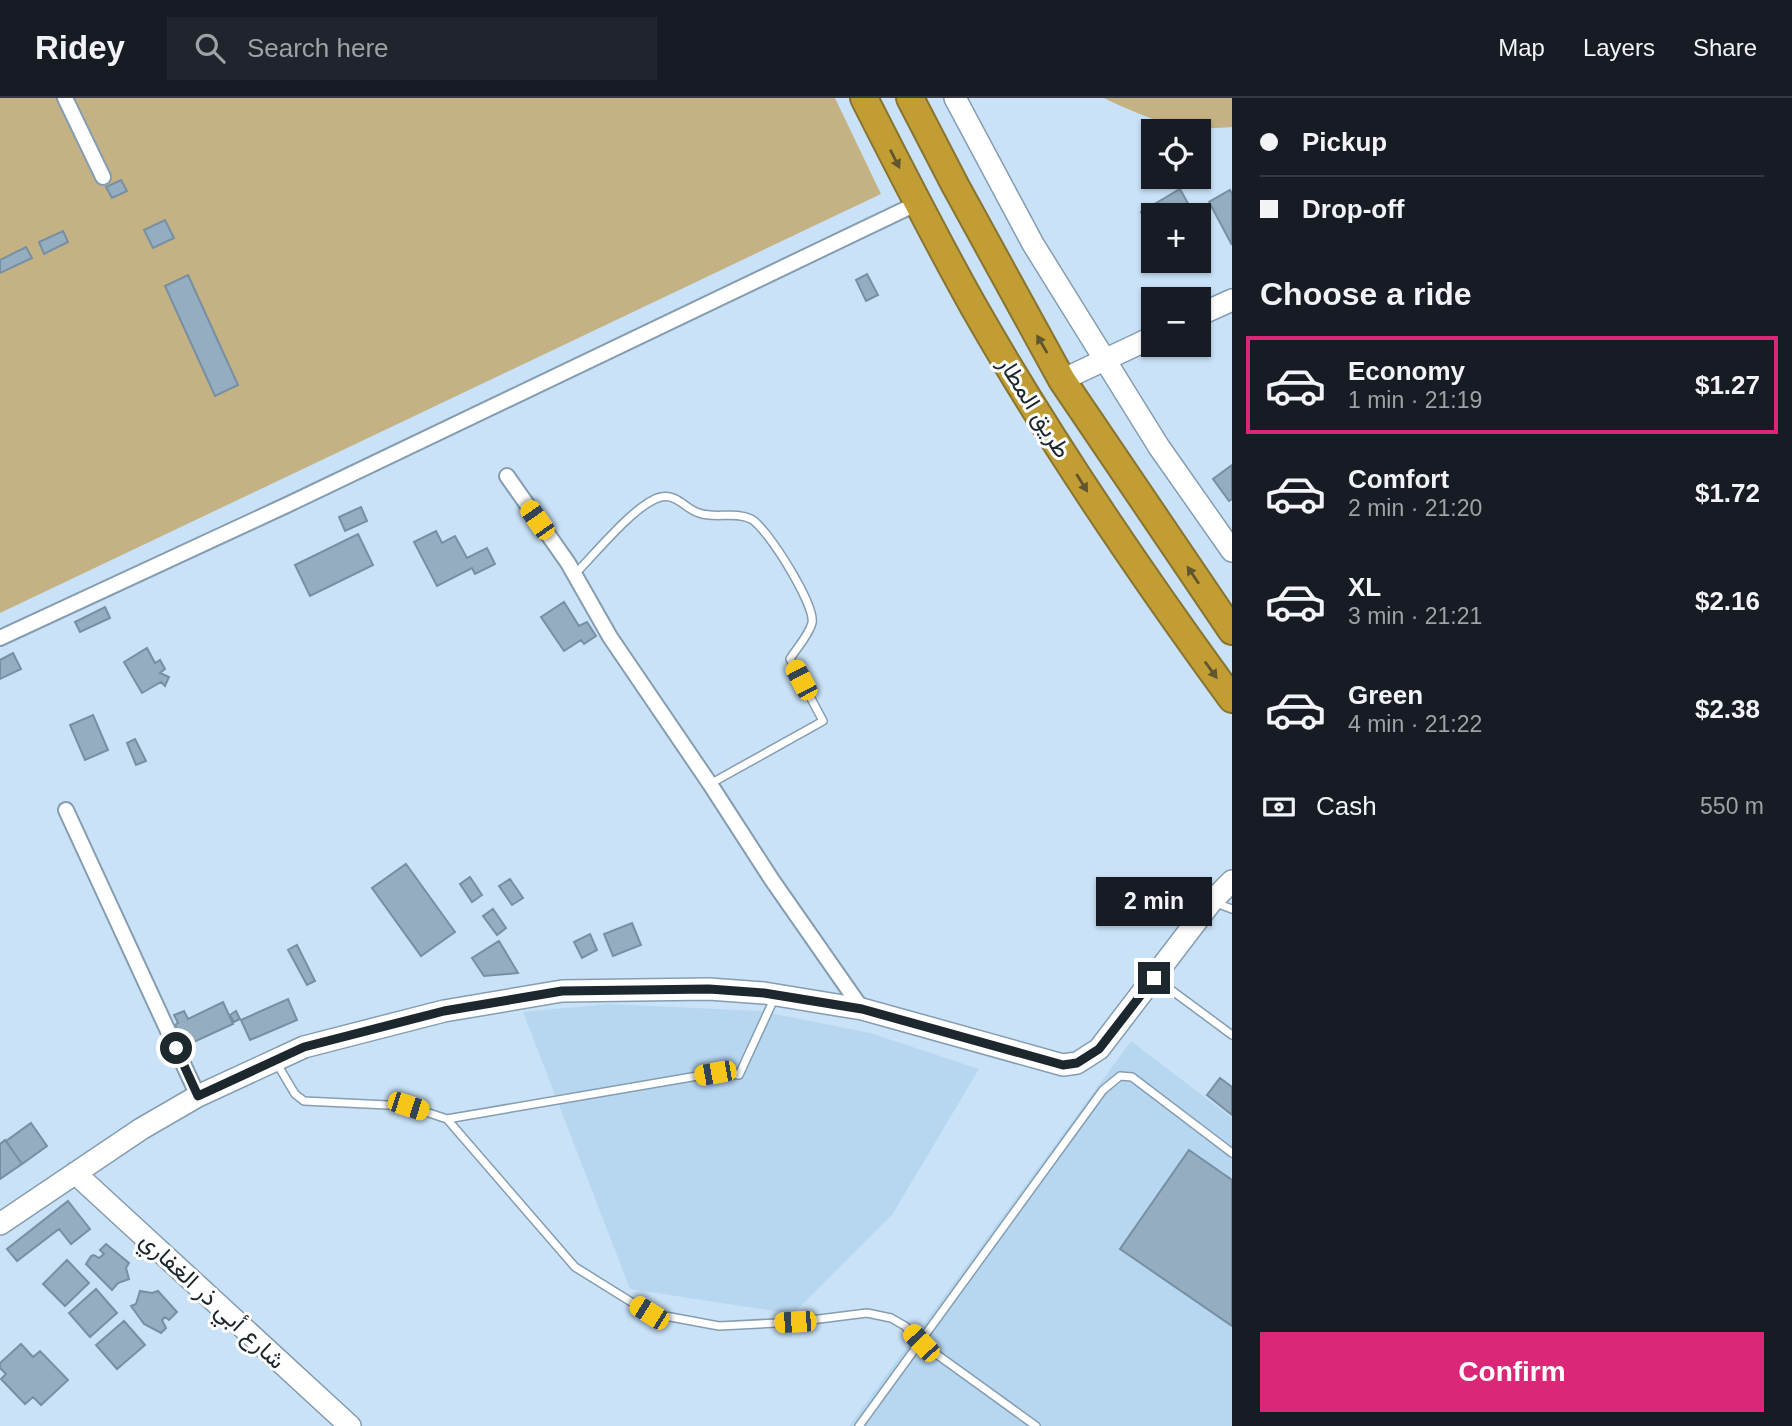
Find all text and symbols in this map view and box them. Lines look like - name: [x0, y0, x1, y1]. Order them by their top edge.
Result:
- search box: [167, 17, 657, 80]
- text: Ridey: [35, 29, 125, 66]
- icon: search: [191, 29, 229, 67]
- text: Search here: [247, 33, 389, 63]
- text: Map: [1498, 34, 1545, 61]
- text: Layers: [1583, 34, 1655, 61]
- text: Share: [1693, 34, 1757, 61]
- map controls: [1141, 119, 1211, 357]
- button: locate: [1141, 119, 1211, 189]
- text: Pickup: [1302, 127, 1387, 157]
- one-way arrow: [890, 149, 901, 169]
- text: Drop-off: [1302, 194, 1405, 224]
- button: +: [1141, 203, 1211, 273]
- text: Choose a ride: [1260, 276, 1472, 312]
- button: −: [1141, 287, 1211, 357]
- one-way arrow: [1036, 334, 1048, 353]
- street label: طريق المطار: [991, 350, 1077, 464]
- icon: car: [1264, 354, 1327, 417]
- text: Economy: [1348, 356, 1465, 386]
- text: $1.27: [1695, 370, 1760, 400]
- text: 1 min · 21:19: [1348, 387, 1482, 413]
- icon: car: [1264, 462, 1327, 525]
- text: Comfort: [1348, 464, 1449, 494]
- one-way arrow: [1076, 473, 1089, 493]
- text: $1.72: [1695, 478, 1760, 508]
- text: 2 min · 21:20: [1348, 495, 1482, 521]
- car: [517, 497, 558, 543]
- one-way arrow: [1186, 565, 1199, 585]
- icon: car: [1264, 570, 1327, 633]
- text: XL: [1348, 572, 1381, 602]
- text: $2.16: [1695, 586, 1760, 616]
- text: 3 min · 21:21: [1348, 603, 1482, 629]
- car: [782, 657, 821, 703]
- one-way arrow: [1204, 661, 1218, 679]
- icon: car: [1264, 678, 1327, 741]
- text: Green: [1348, 680, 1423, 710]
- text: $2.38: [1695, 694, 1760, 724]
- text: 4 min · 21:22: [1348, 711, 1482, 737]
- icon: cash: [1260, 788, 1298, 826]
- text: Cash: [1316, 791, 1377, 821]
- text: 550 m: [1700, 793, 1764, 819]
- callout: 2 min: [1096, 876, 1212, 926]
- text: 2 min: [1124, 888, 1184, 914]
- route end: [1138, 962, 1170, 994]
- route start: [160, 1032, 192, 1064]
- car: [693, 1059, 738, 1087]
- car: [385, 1090, 432, 1122]
- street label: شارع أبي ذر الغفاري: [131, 1226, 291, 1378]
- car: [626, 1293, 673, 1333]
- car: [774, 1310, 817, 1334]
- car: [899, 1320, 944, 1366]
- button: Confirm: [1260, 1332, 1764, 1412]

